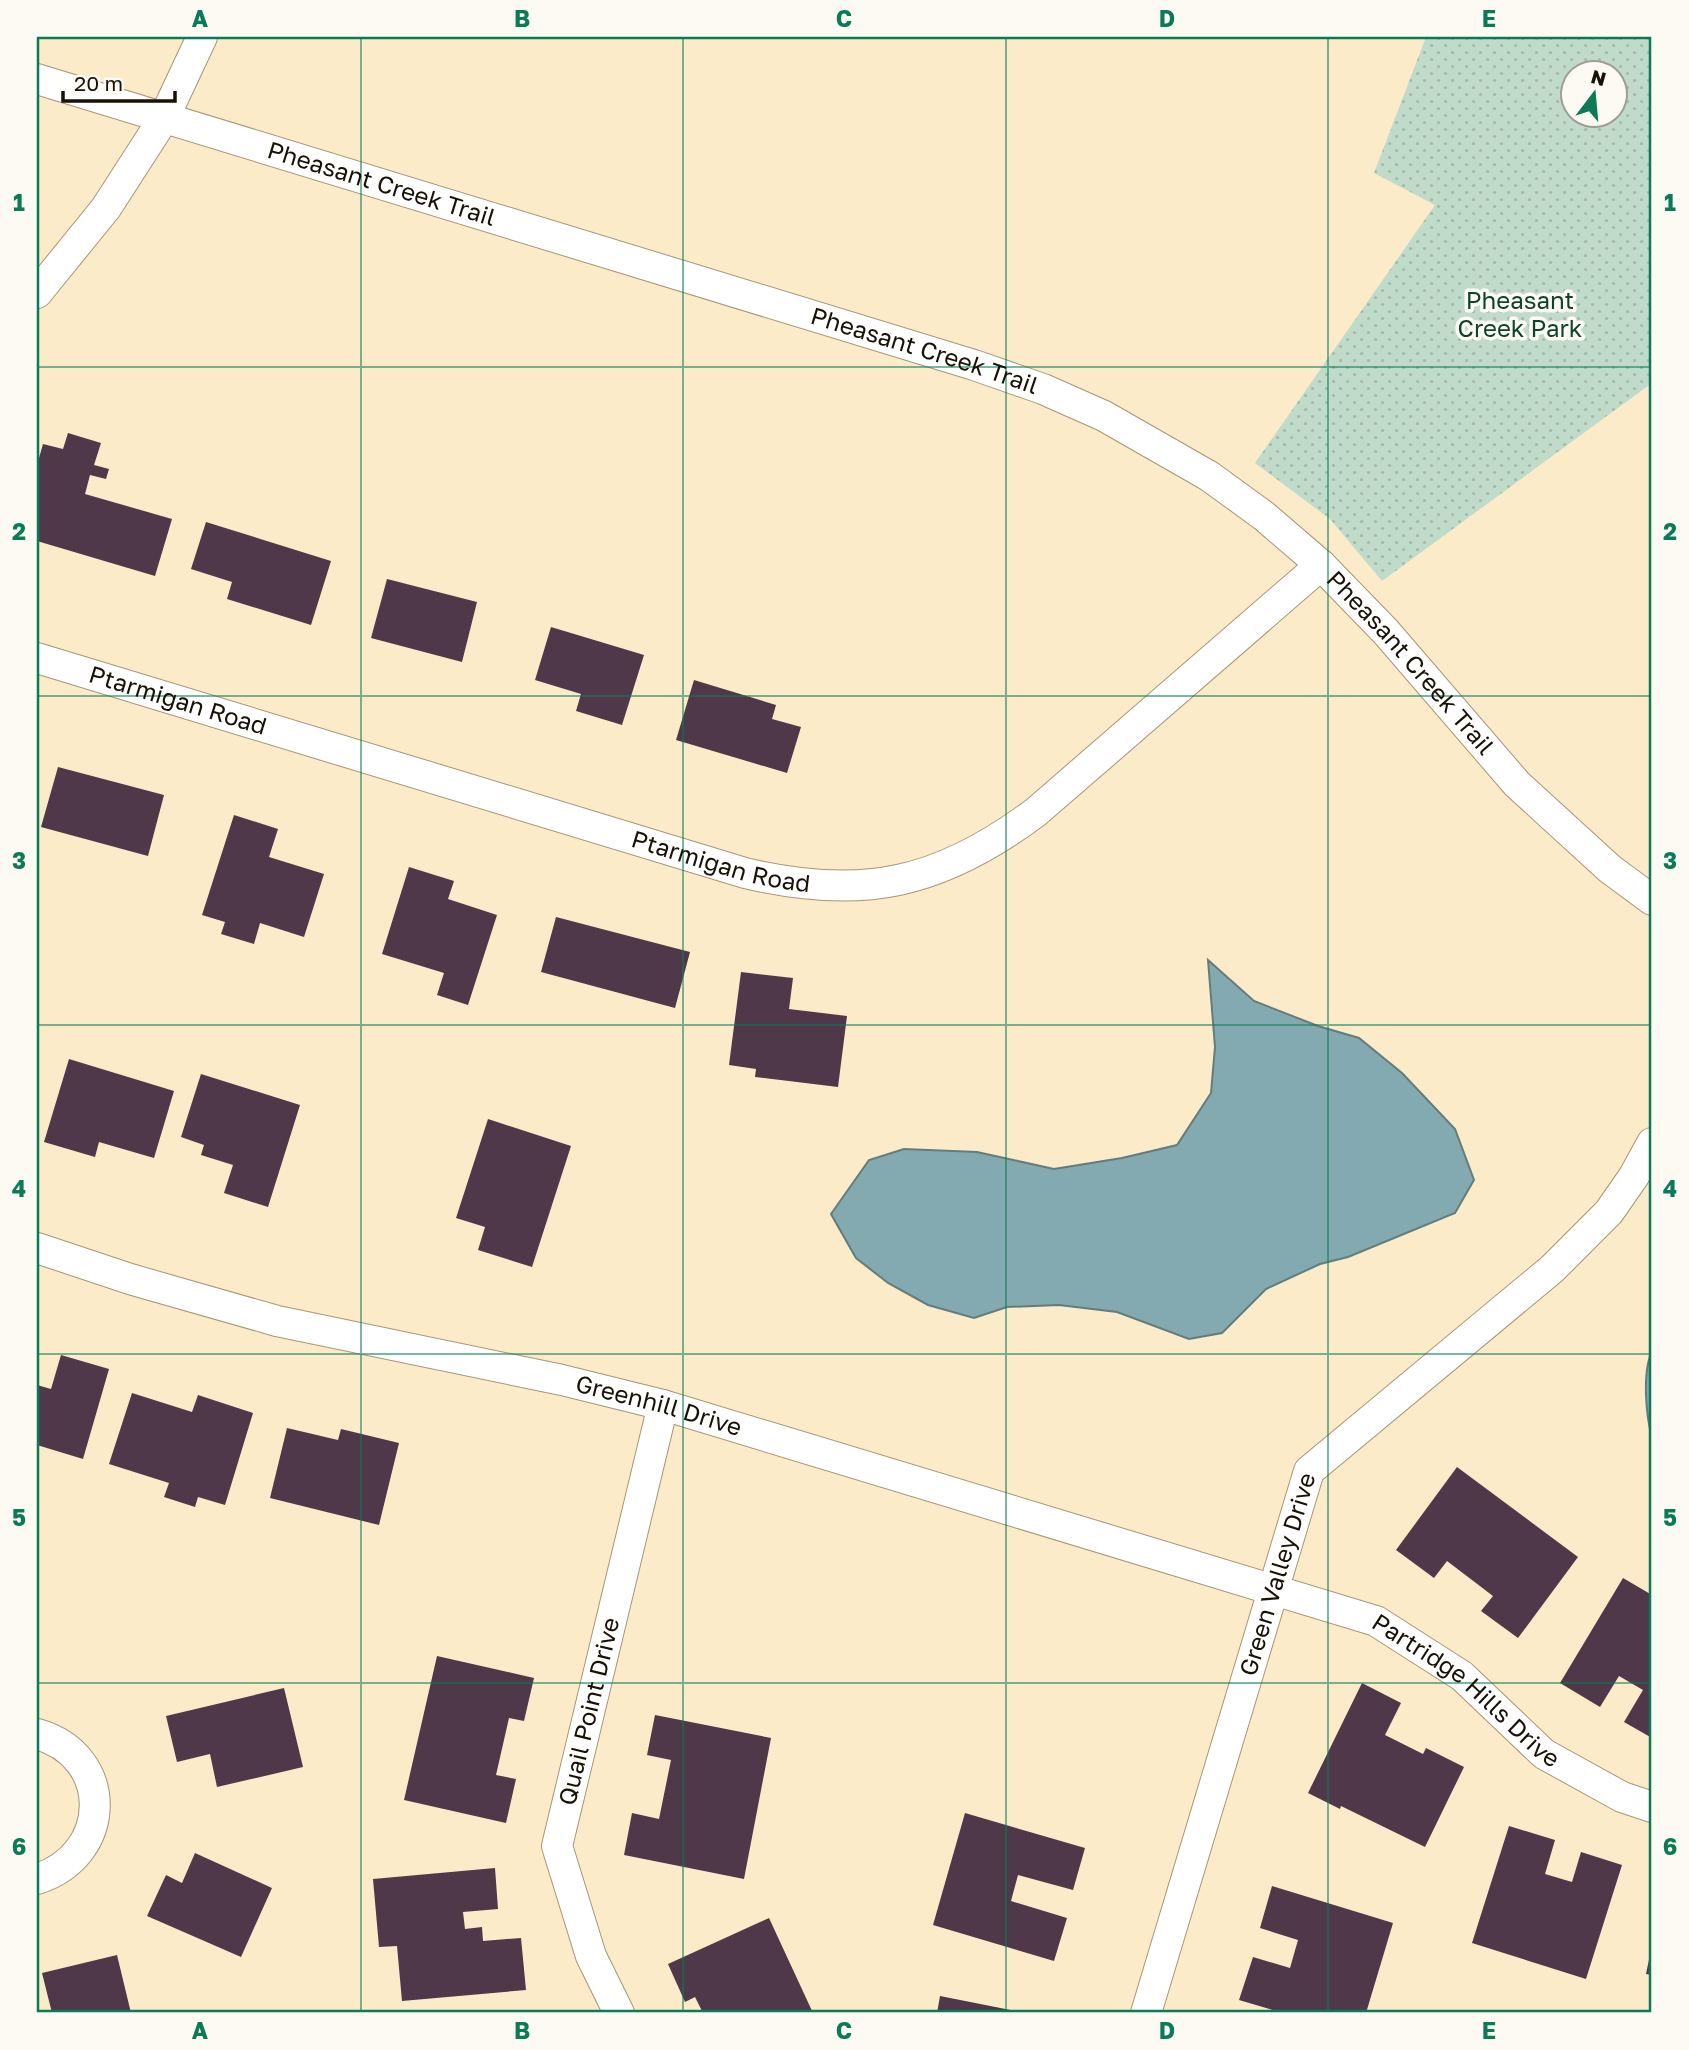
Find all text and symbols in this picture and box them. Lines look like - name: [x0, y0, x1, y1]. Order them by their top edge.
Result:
- text: A: [192, 4, 209, 32]
- text: B: [514, 4, 530, 32]
- text: C: [836, 4, 852, 32]
- text: D: [1159, 4, 1175, 32]
- text: E: [1482, 4, 1496, 32]
- scale bar: [63, 60, 175, 104]
- north arrow: [1560, 60, 1630, 130]
- text: N: [1589, 64, 1609, 90]
- text: 20 m: [74, 70, 123, 96]
- street label: Pheasant Creek Trail: [264, 134, 499, 231]
- text: 1: [13, 188, 25, 216]
- text: 1: [1664, 188, 1676, 216]
- park label: Pheasant Creek Park: [1458, 285, 1582, 342]
- street label: Pheasant Creek Trail: [808, 300, 1042, 399]
- text: 2: [12, 517, 26, 545]
- text: 2: [1663, 517, 1677, 545]
- street label: Pheasant Creek Trail: [1321, 564, 1501, 760]
- street label: Ptarmigan Road: [86, 659, 270, 740]
- street label: Ptarmigan Road: [628, 823, 812, 897]
- text: 3: [12, 846, 26, 874]
- text: 3: [1663, 846, 1677, 874]
- text: 4: [12, 1174, 26, 1202]
- text: 4: [1663, 1174, 1677, 1202]
- street label: Greenhill Drive: [573, 1368, 746, 1441]
- street label: Green Valley Drive: [1232, 1469, 1321, 1679]
- text: 5: [12, 1503, 26, 1531]
- text: 5: [1663, 1503, 1677, 1531]
- street label: Partridge Hills Drive: [1367, 1606, 1565, 1773]
- street label: Quail Point Drive: [551, 1614, 624, 1808]
- text: 6: [12, 1832, 26, 1860]
- text: 6: [1663, 1832, 1677, 1860]
- text: A: [192, 2016, 209, 2044]
- text: B: [514, 2016, 530, 2044]
- text: C: [836, 2016, 852, 2044]
- text: D: [1159, 2016, 1175, 2044]
- text: E: [1482, 2016, 1496, 2044]

